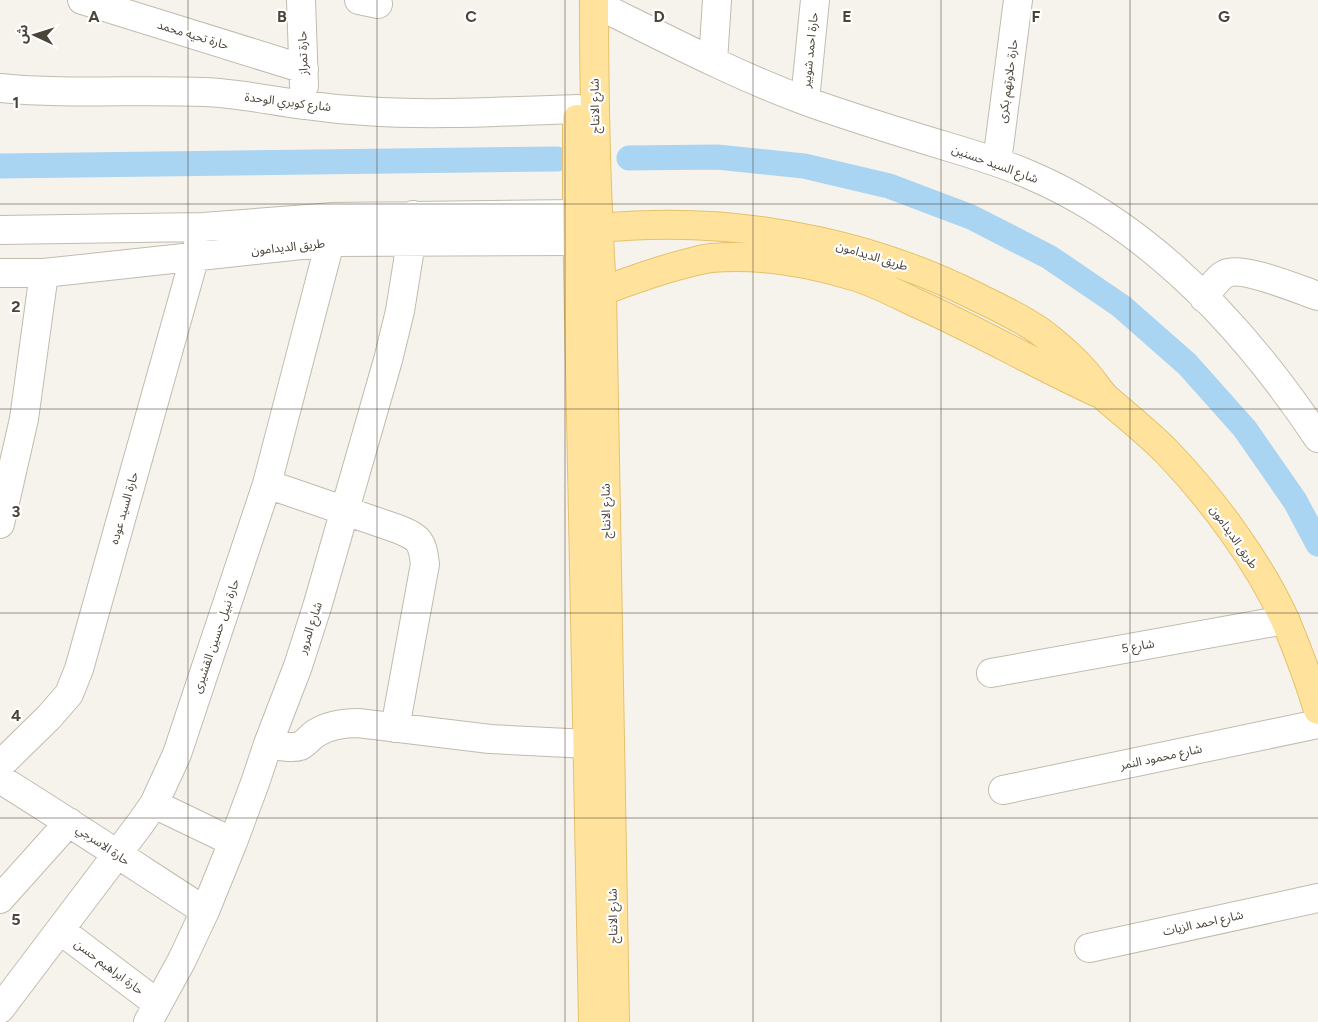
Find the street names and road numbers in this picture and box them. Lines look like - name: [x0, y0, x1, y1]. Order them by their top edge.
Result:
- street label: حارة احمد شوبير: [799, 11, 821, 90]
- street label: حارة تحيه محمد: [156, 17, 230, 53]
- street label: حارة تمراز: [295, 30, 311, 77]
- street label: حارة حلاوتهم بكرى: [995, 38, 1023, 124]
- street label: شارع الانتاج: [588, 78, 604, 134]
- street label: شارع كوبري الوحدة: [244, 90, 332, 117]
- street label: شارع السيد حسنين: [949, 142, 1040, 188]
- street label: طريق الديدامون: [250, 236, 326, 259]
- street label: طريق الديدامون: [834, 238, 909, 274]
- street label: حارة السيد عوده: [107, 470, 141, 546]
- street label: شارع الانتاج: [599, 483, 615, 539]
- street label: طريق الديدامون: [1206, 503, 1261, 572]
- street label: حارة نبيل حسين القشيرى: [190, 577, 242, 695]
- street label: شارع المرور: [295, 600, 327, 657]
- street label: شارع 5: [1120, 636, 1156, 658]
- street label: شارع محمود النمر: [1118, 741, 1204, 775]
- street label: حارة الاسرجي: [72, 822, 133, 870]
- street label: شارع الانتاج: [606, 888, 622, 944]
- street label: شارع احمد الزيات: [1161, 908, 1245, 940]
- street label: حارة ابراهيم حسن: [71, 936, 146, 999]

